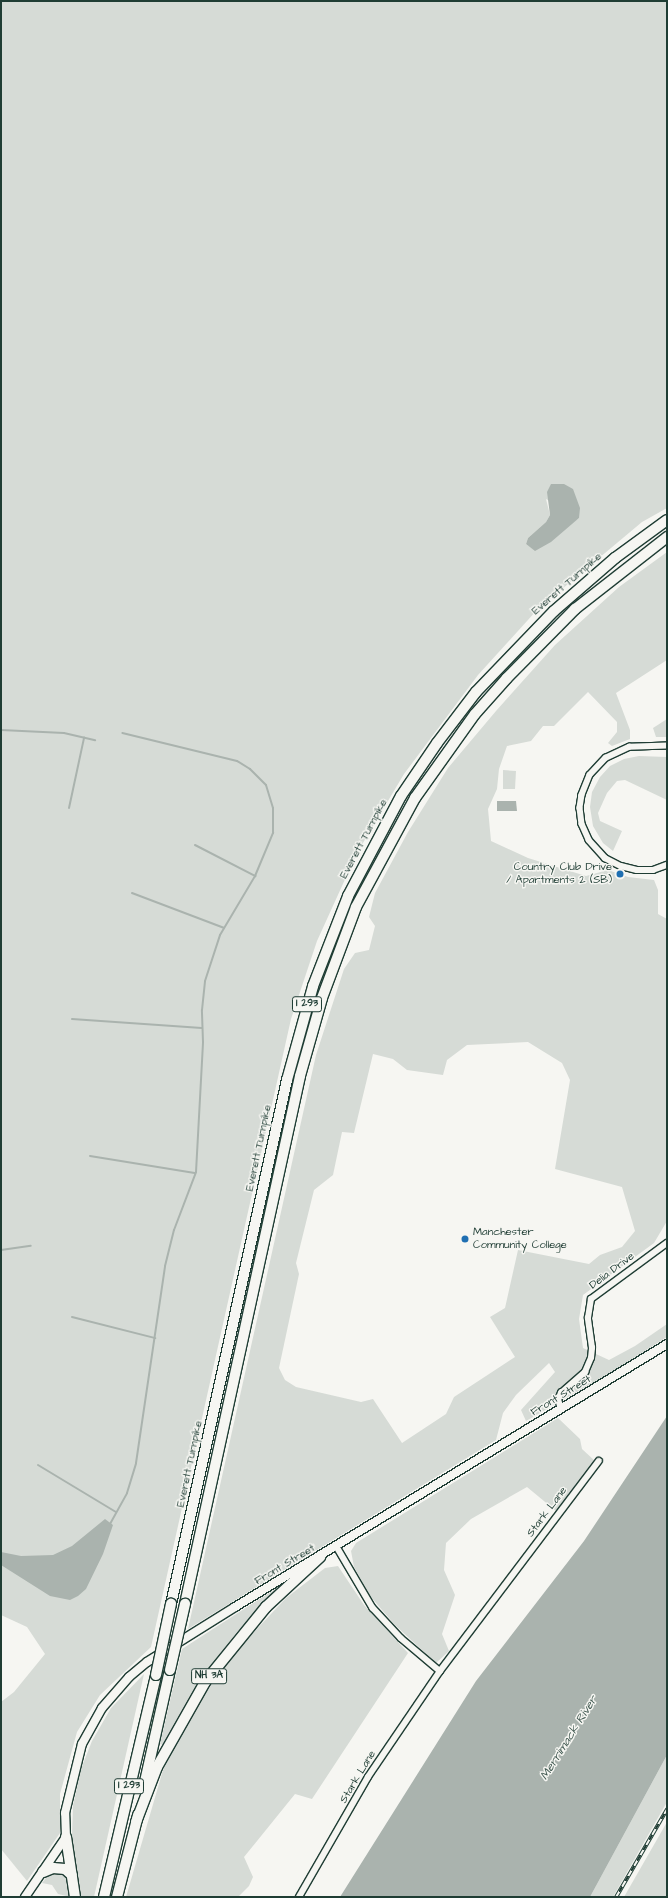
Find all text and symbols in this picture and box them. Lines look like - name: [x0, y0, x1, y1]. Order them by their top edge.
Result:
- street label: Everett Turnpike: [529, 550, 605, 618]
- street label: Everett Turnpike: [338, 797, 390, 881]
- place label: Country Club Drive / Apartments 2 (SB): [506, 861, 612, 887]
- marker: Country Club Drive / Apartments 2 (SB): [615, 869, 625, 879]
- road number: I 293: [291, 996, 323, 1012]
- street label: Everett Turnpike: [243, 1104, 275, 1192]
- place label: Manchester Community College: [473, 1226, 567, 1252]
- marker: Manchester Community College: [460, 1234, 470, 1244]
- street label: Delia Drive: [587, 1250, 637, 1292]
- street label: Front Street: [528, 1373, 594, 1419]
- street label: Everett Turnpike: [174, 1420, 206, 1508]
- street label: Stark Lane: [524, 1484, 570, 1540]
- street label: Front Street: [252, 1542, 318, 1588]
- road number: NH 3A: [191, 1668, 227, 1684]
- water label: Merrimack River: [537, 1693, 601, 1783]
- street label: Stark Lane: [337, 1748, 379, 1806]
- road number: I 293: [113, 1778, 145, 1794]

